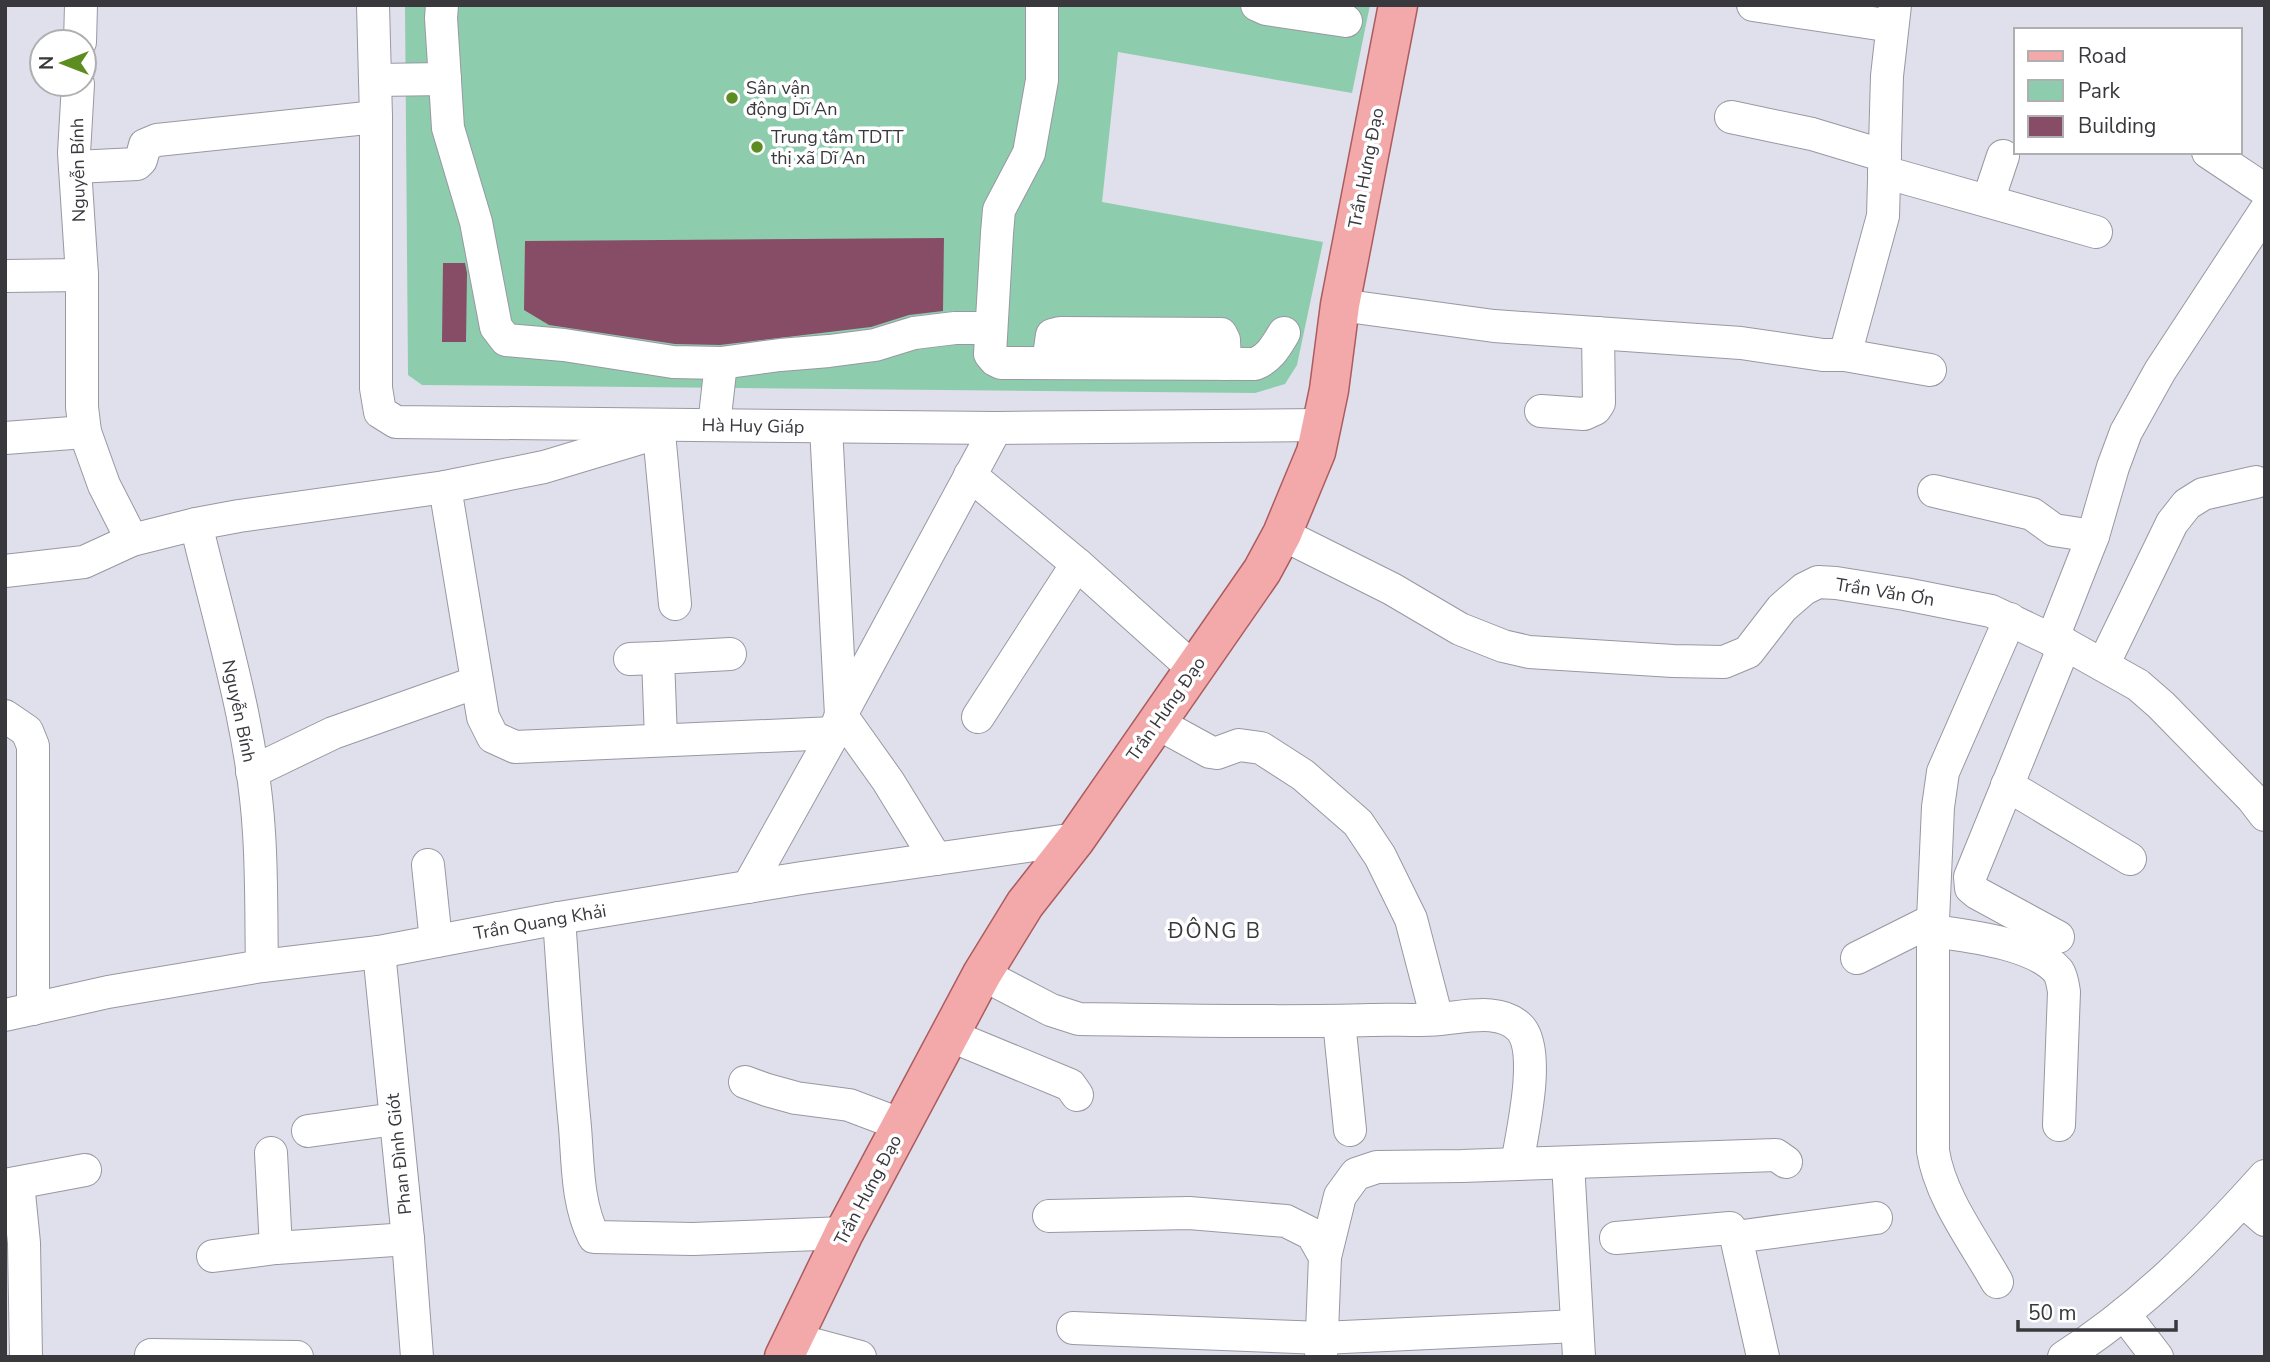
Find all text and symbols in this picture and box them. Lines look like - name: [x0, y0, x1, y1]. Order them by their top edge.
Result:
- north arrow: [28, 28, 98, 98]
- legend: [2014, 28, 2242, 154]
- text: Road: [2078, 42, 2127, 70]
- text: N: [34, 56, 60, 70]
- place label: Sân vận động Dĩ An: [746, 76, 837, 121]
- text: Park: [2078, 77, 2120, 105]
- marker: Sân vận động Dĩ An: [724, 90, 740, 106]
- street label: Trần Hưng Đạo: [1343, 106, 1389, 230]
- text: Building: [2078, 112, 2156, 140]
- street label: Nguyễn Bính: [65, 118, 91, 222]
- place label: Trung tâm TDTT thị xã Dĩ An: [771, 125, 904, 170]
- marker: Trung tâm TDTT thị xã Dĩ An: [749, 139, 765, 155]
- street label: Hà Huy Giáp: [701, 413, 805, 439]
- street label: Trần Văn Ơn: [1834, 572, 1936, 612]
- street label: Trần Hưng Đạo: [1121, 652, 1211, 766]
- street label: Nguyễn Bính: [216, 657, 262, 765]
- street label: Trần Quang Khải: [472, 899, 608, 945]
- district label: ĐÔNG B: [1167, 917, 1262, 945]
- street label: Phan Đình Giót: [381, 1091, 417, 1216]
- street label: Trần Hưng Đạo: [829, 1130, 907, 1250]
- scale bar: [2018, 1288, 2176, 1332]
- text: 50 m: [2028, 1299, 2077, 1327]

